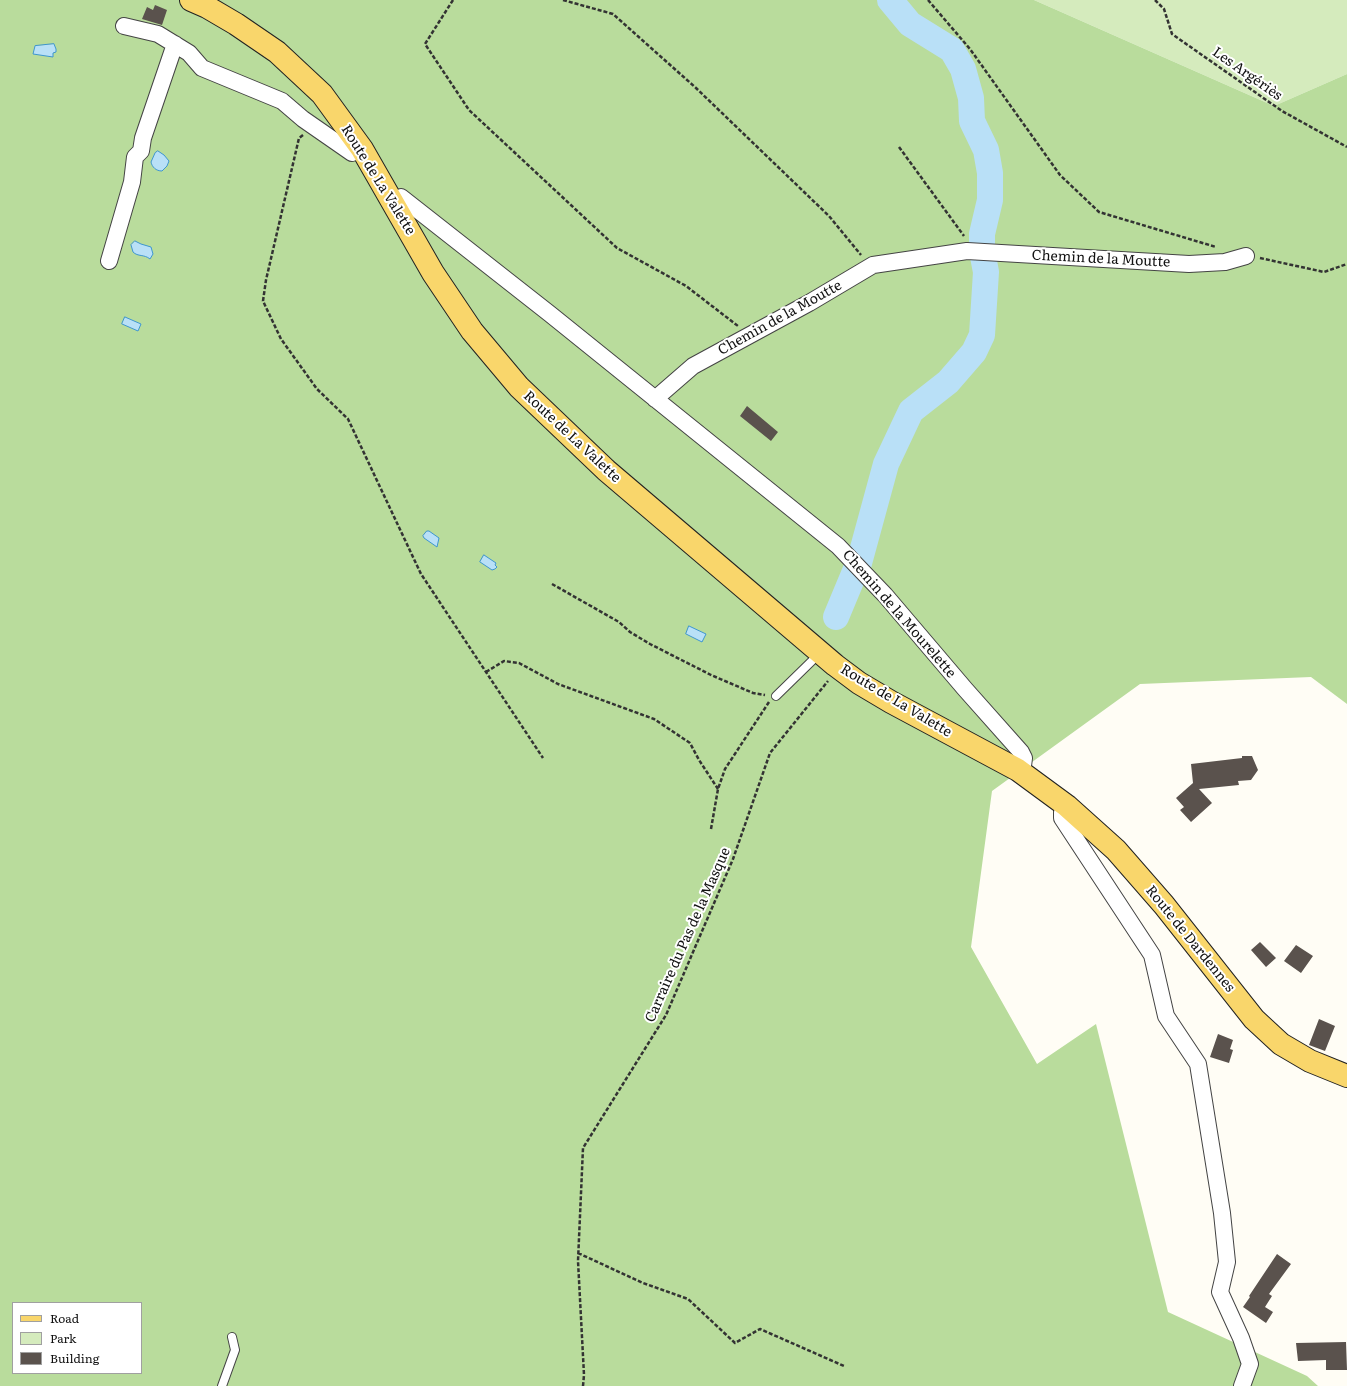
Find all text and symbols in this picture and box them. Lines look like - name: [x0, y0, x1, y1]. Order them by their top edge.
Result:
- street label: Les Argériès: [1209, 44, 1285, 104]
- street label: Route de La Valette: [337, 122, 419, 238]
- street label: Chemin de la Moutte: [1031, 247, 1171, 271]
- street label: Chemin de la Moutte: [715, 277, 845, 359]
- street label: Route de La Valette: [520, 388, 624, 486]
- street label: Chemin de la Mourelette: [839, 547, 959, 681]
- street label: Route de La Valette: [837, 661, 955, 741]
- street label: Carraire du Pas de la Masque: [642, 845, 734, 1025]
- street label: Route de Dardennes: [1142, 882, 1238, 996]
- legend: [12, 1302, 142, 1374]
- text: Road: [50, 1309, 79, 1327]
- text: Park: [50, 1329, 76, 1347]
- text: Building: [50, 1349, 99, 1367]

